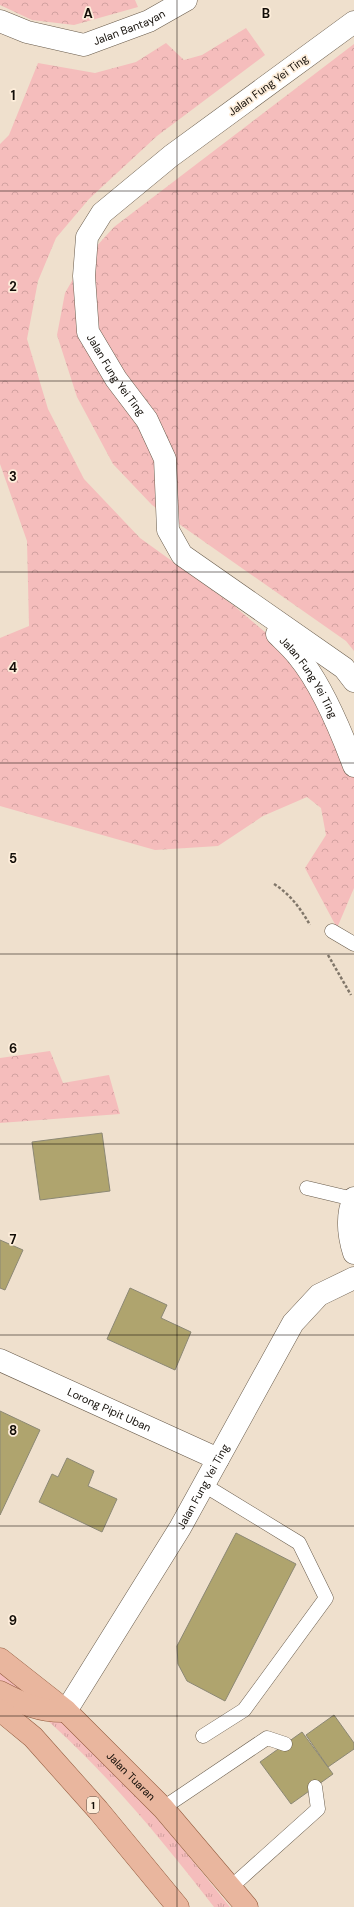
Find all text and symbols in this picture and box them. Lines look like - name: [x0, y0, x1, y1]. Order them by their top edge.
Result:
- text: A: [83, 5, 93, 22]
- text: B: [262, 5, 270, 22]
- street label: Jalan Bantayan: [91, 6, 167, 48]
- street label: Jalan Fung Yei Ting: [225, 51, 311, 119]
- text: 1: [11, 87, 15, 104]
- text: 2: [9, 278, 17, 295]
- street label: Jalan Fung Yei Ting: [84, 331, 148, 418]
- text: 3: [9, 468, 17, 485]
- street label: Jalan Fung Yei Ting: [277, 633, 340, 720]
- text: 4: [9, 659, 17, 676]
- text: 5: [9, 850, 17, 867]
- text: 6: [9, 1040, 17, 1057]
- text: 7: [10, 1231, 17, 1248]
- street label: Lorong Pipit Uban: [65, 1385, 153, 1435]
- text: 8: [9, 1422, 17, 1439]
- street label: Jalan Fung Yei Ting: [174, 1441, 232, 1532]
- text: 9: [9, 1612, 17, 1629]
- street label: Jalan Tuaran: [104, 1749, 158, 1803]
- road number: 1: [87, 1797, 99, 1813]

